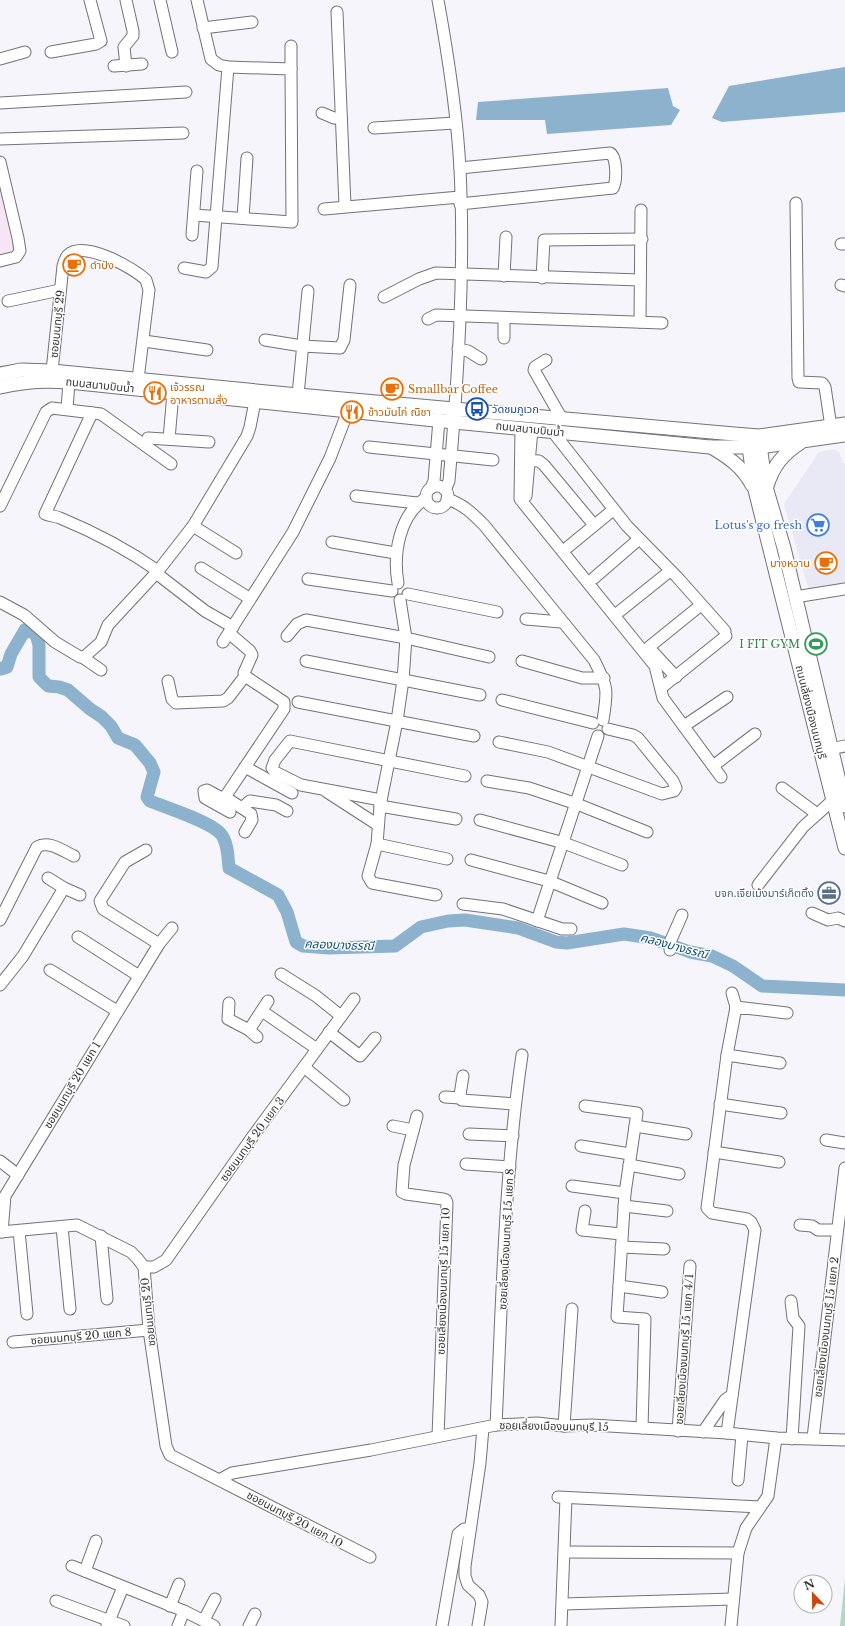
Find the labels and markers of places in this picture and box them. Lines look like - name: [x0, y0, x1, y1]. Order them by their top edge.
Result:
- cafe icon: ดำปัง: [61, 252, 87, 278]
- place label: ดำปัง: [90, 258, 114, 272]
- cafe icon: Smallbar Coffee: [379, 376, 405, 402]
- restaurant icon: เจ้วรรณ อาหารตามสั่ง: [142, 380, 168, 406]
- place label: เจ้วรรณ อาหารตามสั่ง: [170, 380, 228, 407]
- place label: Smallbar Coffee: [408, 382, 498, 396]
- bus stop icon: วัดชมภูเวก: [464, 396, 490, 422]
- restaurant icon: ข้าวมันไก่ ณิชา: [339, 399, 365, 425]
- place label: วัดชมภูเวก: [492, 402, 539, 416]
- place label: ข้าวมันไก่ ณิชา: [368, 405, 431, 419]
- supermarket icon: Lotus's go fresh: [805, 512, 831, 538]
- place label: Lotus's go fresh: [715, 518, 802, 532]
- cafe icon: บางหวาน: [813, 550, 839, 576]
- place label: บางหวาน: [770, 556, 810, 570]
- sports icon: I FIT GYM: [803, 631, 829, 657]
- place label: I FIT GYM: [739, 637, 800, 651]
- office icon: บจก.เจียเม้งมาร์เก็ตติ้ง: [816, 880, 842, 906]
- place label: บจก.เจียเม้งมาร์เก็ตติ้ง: [714, 886, 814, 900]

